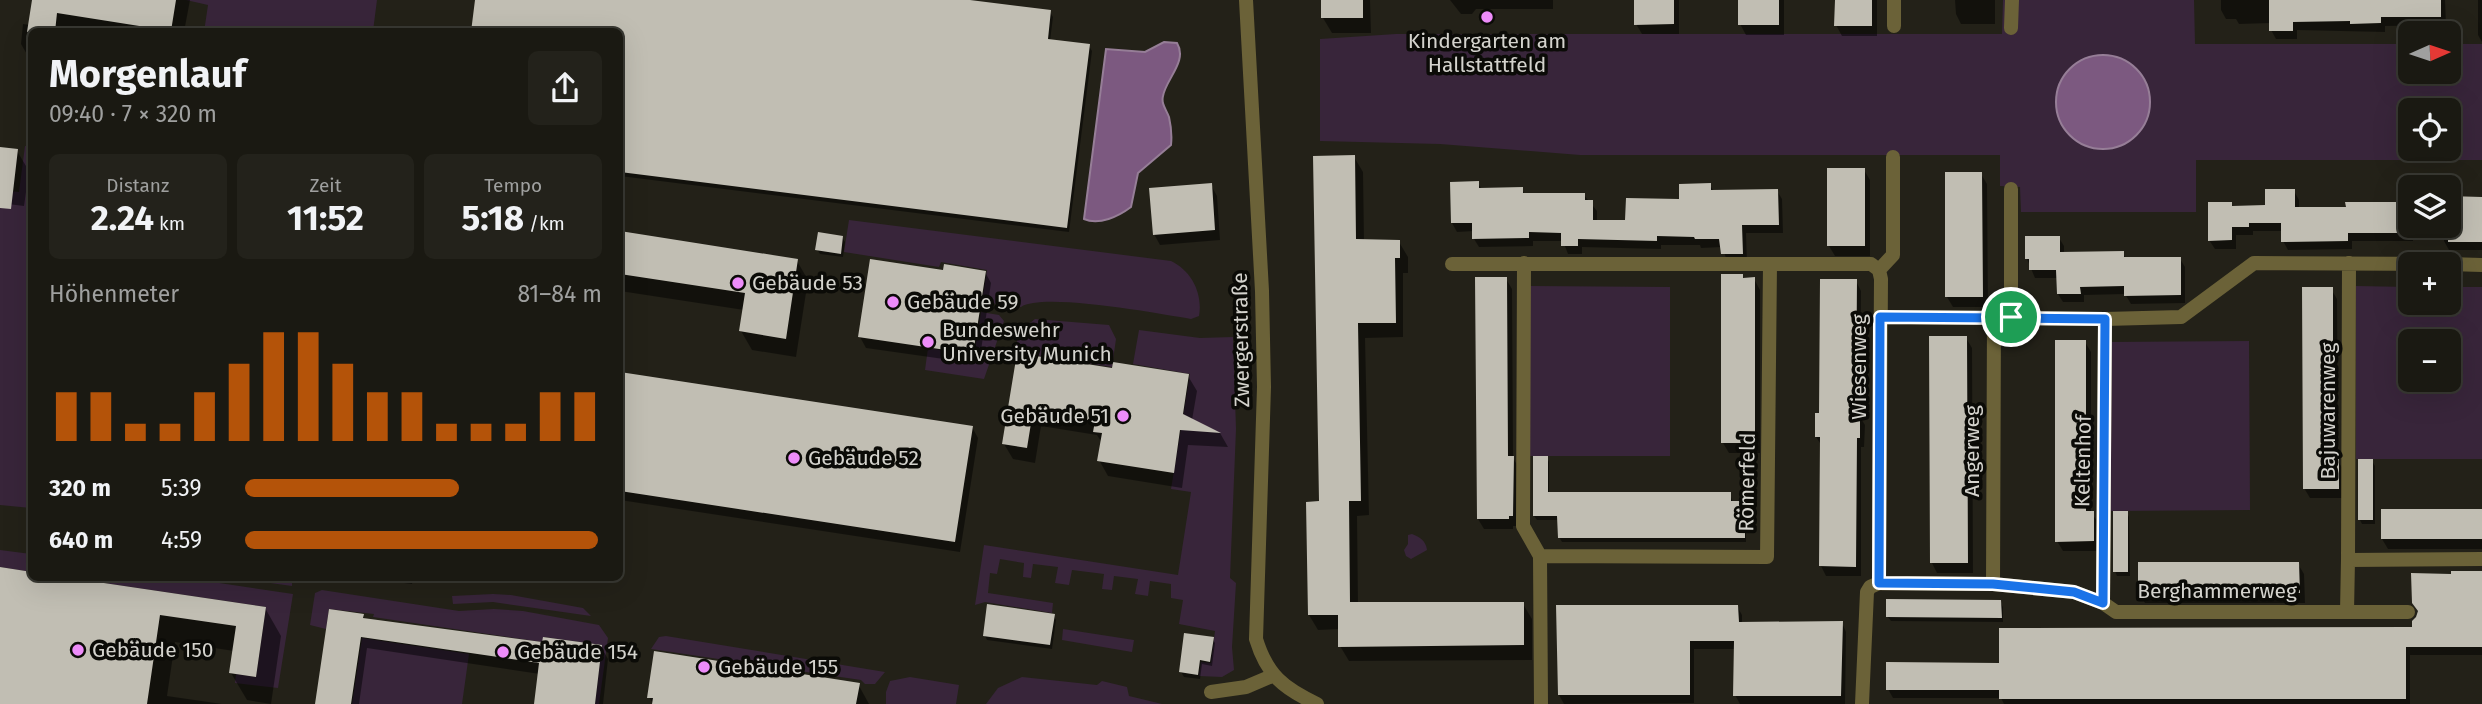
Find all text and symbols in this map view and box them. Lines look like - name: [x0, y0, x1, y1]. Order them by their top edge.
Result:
- marker: Kindergarten am Hallstattfeld: [1479, 9, 1495, 25]
- north arrow: [2398, 21, 2460, 84]
- map controls: [2398, 21, 2461, 392]
- place label: Kindergarten am Hallstattfeld: [1408, 28, 1566, 78]
- text: Morgenlauf: [49, 51, 246, 97]
- button: share: [528, 51, 602, 125]
- button: locate: [2398, 98, 2461, 161]
- text: 09:40 · 7 × 320 m: [49, 100, 217, 128]
- text: Distanz: [106, 174, 169, 197]
- text: Zeit: [309, 174, 342, 197]
- text: Tempo: [484, 174, 542, 197]
- button: layers: [2398, 175, 2461, 238]
- text: 2.24: [91, 197, 154, 239]
- text: 11:52: [287, 197, 364, 239]
- text: 5:18: [461, 197, 524, 239]
- text: km: [154, 212, 185, 235]
- text: /km: [524, 212, 565, 235]
- button: +: [2398, 252, 2461, 315]
- place label: Gebäude 53: [752, 270, 863, 296]
- street label: Zwergerstraße: [1227, 272, 1255, 408]
- marker: Gebäude 53: [730, 275, 746, 291]
- text: Höhenmeter: [49, 280, 179, 308]
- text: 81–84 m: [517, 280, 602, 308]
- pin: [1981, 287, 2041, 347]
- place label: Gebäude 59: [907, 289, 1018, 315]
- marker: Gebäude 59: [885, 294, 901, 310]
- icon: arrive: [1992, 298, 2030, 336]
- street label: Wiesenweg: [1846, 314, 1872, 420]
- place label: Bundeswehr University Munich: [942, 317, 1112, 367]
- button: −: [2398, 329, 2461, 392]
- marker: Bundeswehr University Munich: [920, 334, 936, 350]
- street label: Bajuwarenweg: [2315, 342, 2341, 479]
- place label: Gebäude 51: [1000, 403, 1109, 429]
- street label: Angerweg: [1959, 405, 1985, 497]
- marker: Gebäude 51: [1115, 408, 1131, 424]
- street label: Keltenhof: [2069, 413, 2097, 507]
- street label: Römerfeld: [1733, 432, 1761, 532]
- place label: Gebäude 52: [808, 445, 919, 471]
- marker: Gebäude 52: [786, 450, 802, 466]
- text: 320 m: [49, 474, 111, 502]
- text: 5:39: [161, 474, 202, 502]
- text: 640 m: [49, 526, 113, 554]
- text: 4:59: [161, 526, 202, 554]
- street label: Berghammerweg: [2137, 578, 2297, 604]
- place label: Gebäude 150: [92, 637, 214, 663]
- place label: Gebäude 154: [517, 639, 638, 665]
- marker: Gebäude 150: [70, 642, 86, 658]
- marker: Gebäude 154: [495, 644, 511, 660]
- place label: Gebäude 155: [718, 654, 838, 680]
- marker: Gebäude 155: [696, 659, 712, 675]

